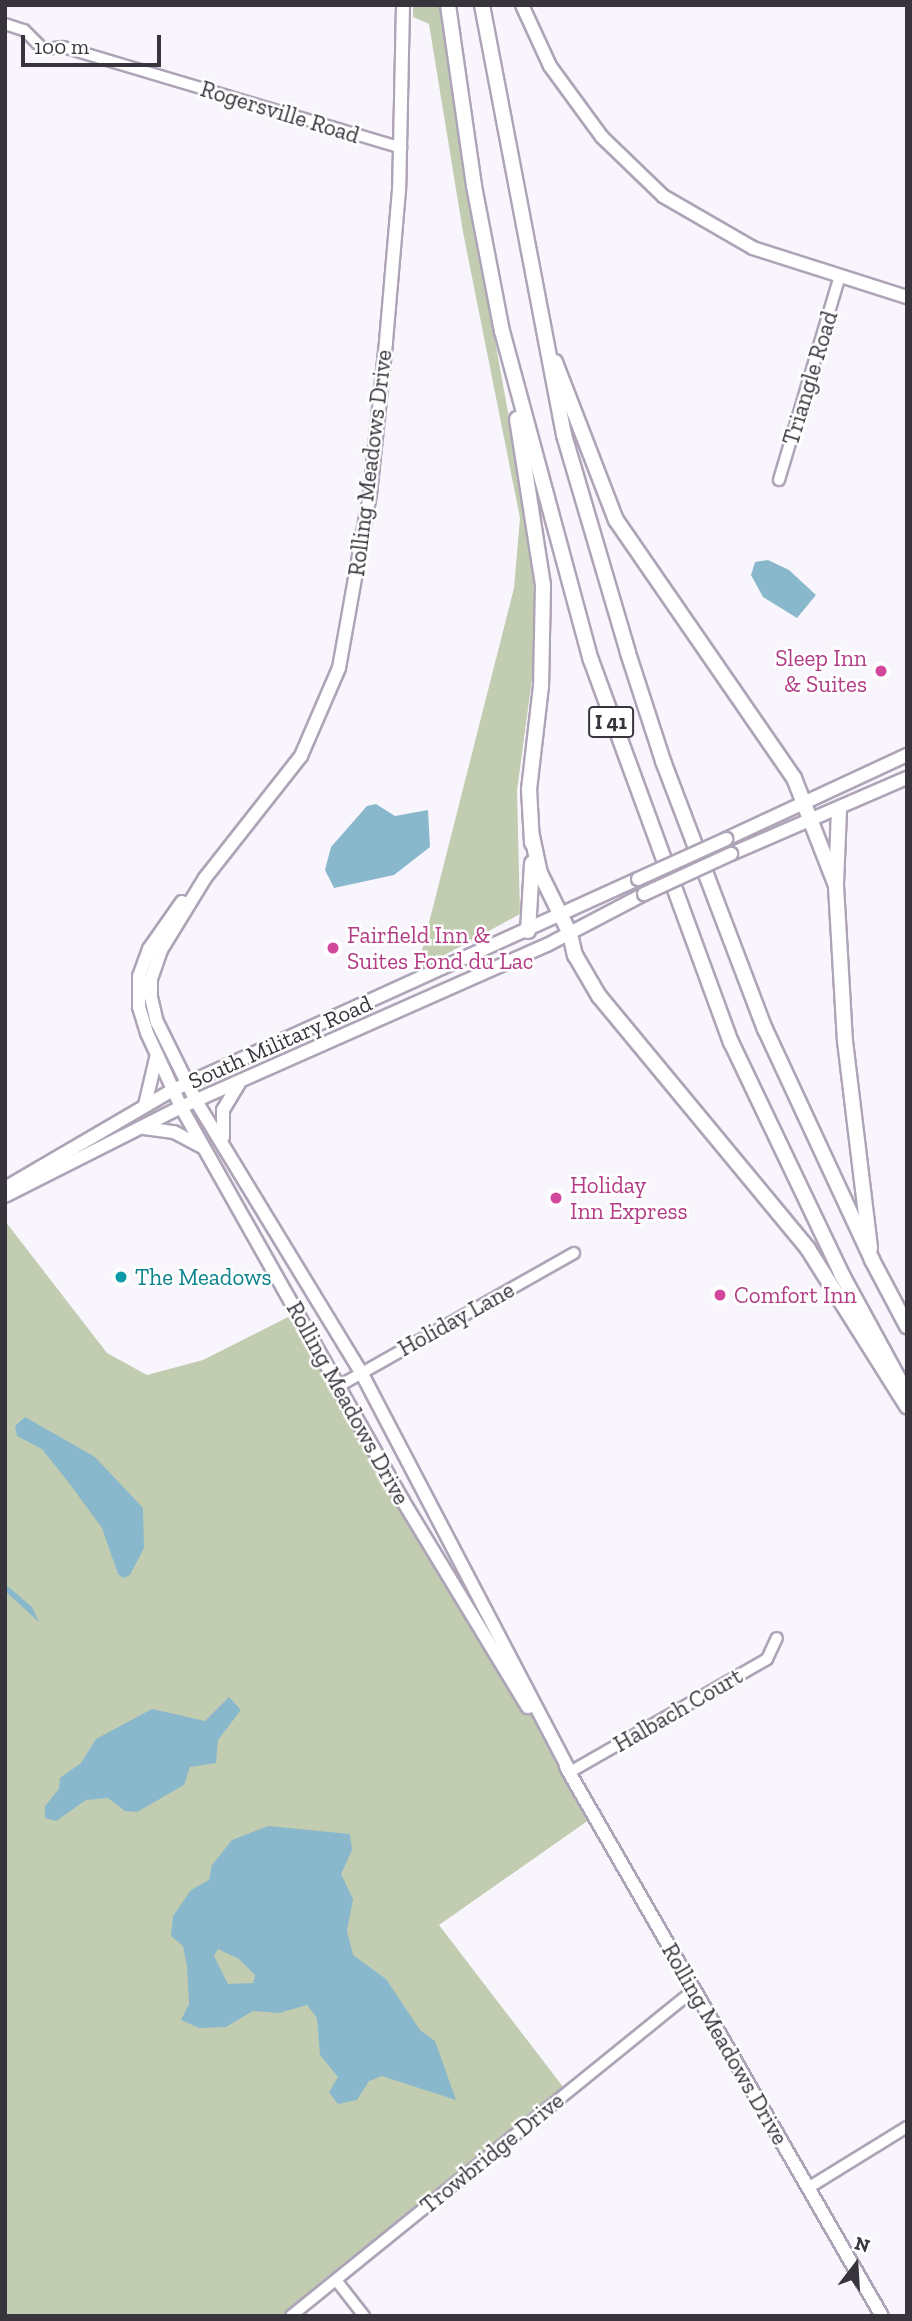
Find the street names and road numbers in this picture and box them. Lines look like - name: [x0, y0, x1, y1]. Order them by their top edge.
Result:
- street label: Rogersville Road: [197, 75, 363, 149]
- street label: Triangle Road: [777, 308, 843, 448]
- street label: Rolling Meadows Drive: [342, 348, 398, 578]
- road number: I 41: [586, 704, 636, 740]
- street label: South Military Road: [184, 989, 376, 1095]
- street label: Holiday Lane: [393, 1276, 519, 1362]
- street label: Rolling Meadows Drive: [281, 1297, 415, 1509]
- street label: Halbach Court: [609, 1662, 747, 1758]
- street label: Rolling Meadows Drive: [656, 1938, 794, 2150]
- street label: Trowbridge Drive: [415, 2087, 569, 2219]

